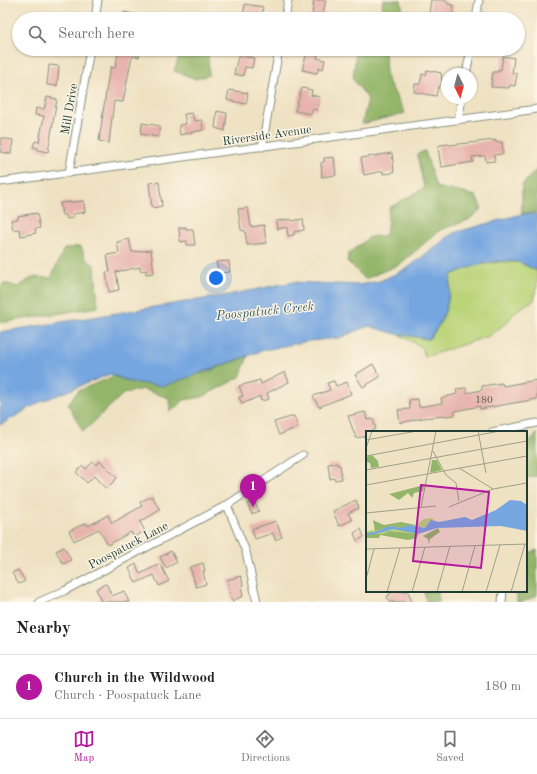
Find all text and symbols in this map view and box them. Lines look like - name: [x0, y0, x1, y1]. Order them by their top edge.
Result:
- search box: [12, 12, 525, 56]
- icon: search: [26, 23, 48, 45]
- text: Search here: [58, 27, 135, 42]
- north arrow: [441, 68, 477, 104]
- street label: Mill Drive: [60, 82, 80, 136]
- street label: Riverside Avenue: [222, 124, 313, 148]
- your location: [206, 268, 226, 288]
- water label: Poospatuck Creek: [215, 300, 315, 323]
- house number: 180: [475, 395, 493, 405]
- inset map: [366, 431, 527, 592]
- pin: 1: [240, 474, 266, 507]
- street label: Poospatuck Lane: [87, 520, 171, 572]
- text: Nearby: [16, 620, 71, 637]
- text: Church in the Wildwood: [54, 671, 215, 686]
- text: 1: [25, 680, 33, 693]
- text: 180 m: [484, 680, 521, 693]
- text: Church · Poospatuck Lane: [54, 689, 201, 702]
- tab: Map: [73, 728, 95, 766]
- tab: Directions: [241, 728, 290, 766]
- tab: Saved: [436, 728, 464, 766]

